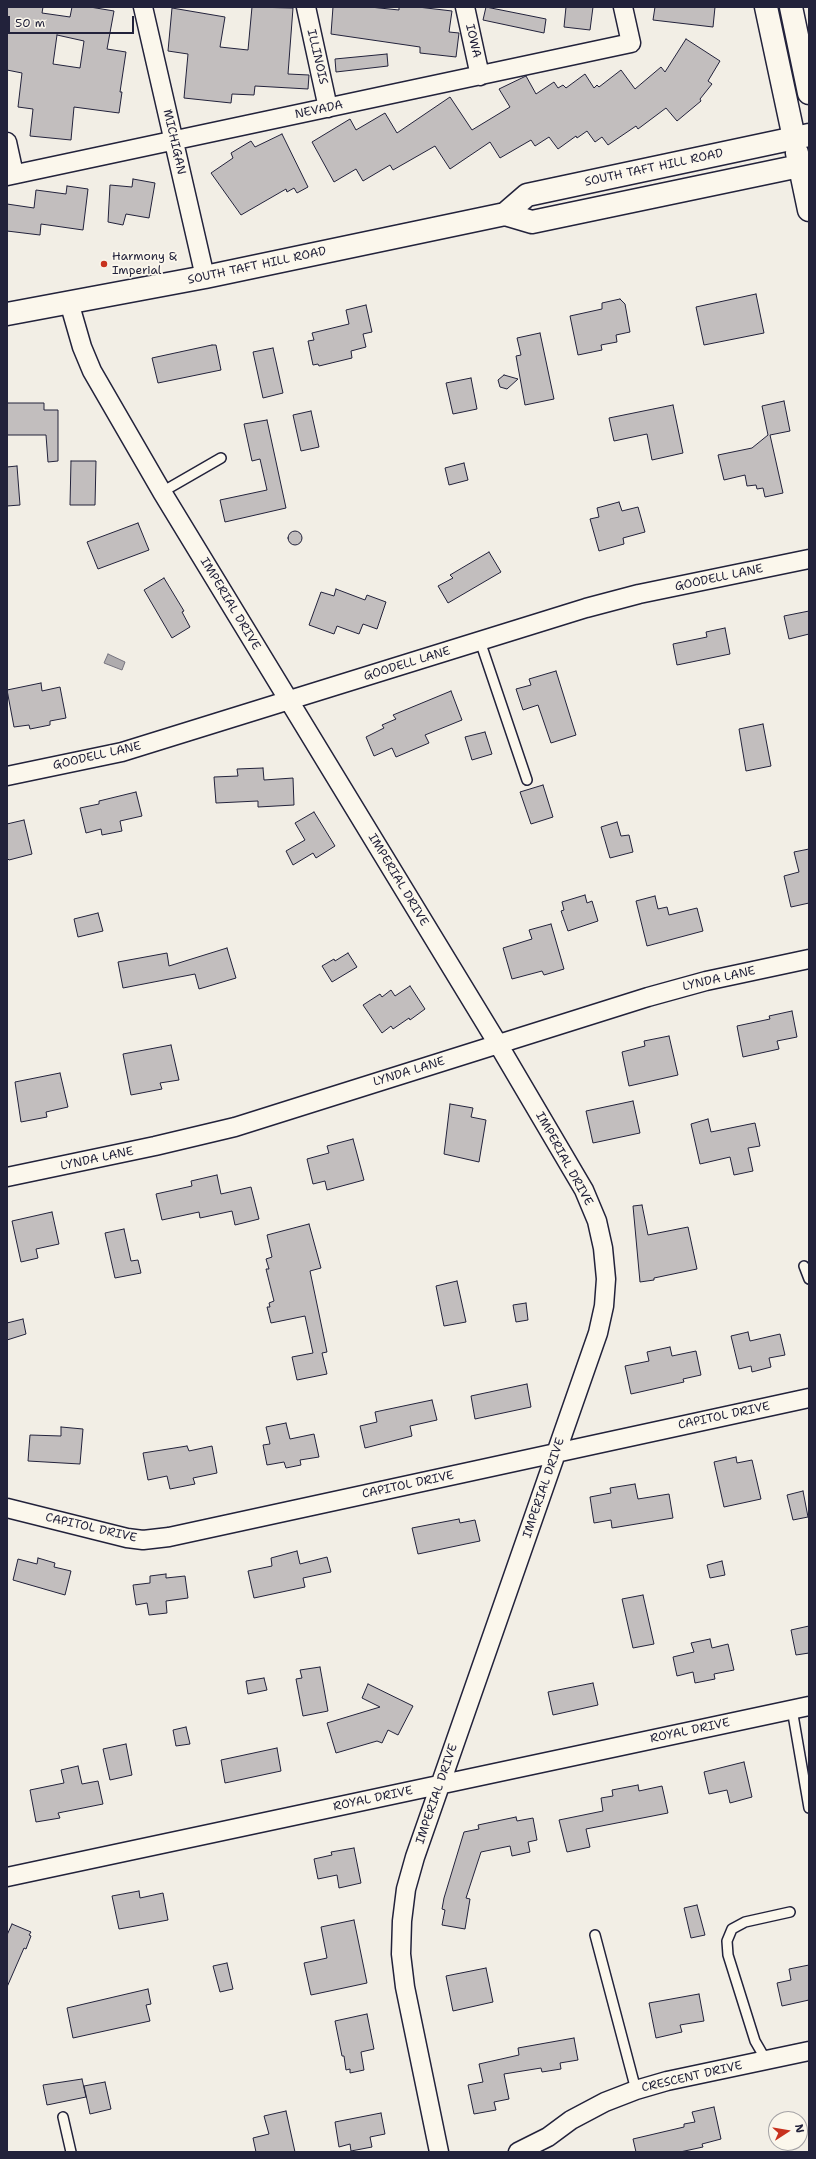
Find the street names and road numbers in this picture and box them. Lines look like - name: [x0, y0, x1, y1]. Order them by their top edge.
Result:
- street label: IOWA: [462, 23, 484, 59]
- street label: ILLINOIS: [304, 28, 330, 86]
- street label: NEVADA: [294, 98, 344, 122]
- street label: MICHIGAN: [160, 108, 188, 176]
- street label: SOUTH TAFT HILL ROAD: [583, 146, 725, 190]
- street label: SOUTH TAFT HILL ROAD: [186, 244, 328, 288]
- street label: IMPERIAL DRIVE: [197, 555, 263, 653]
- street label: GOODELL LANE: [673, 562, 765, 594]
- street label: GOODELL LANE: [362, 644, 452, 684]
- street label: GOODELL LANE: [52, 739, 142, 773]
- street label: IMPERIAL DRIVE: [365, 831, 431, 929]
- street label: LYNDA LANE: [681, 964, 757, 994]
- street label: LYNDA LANE: [371, 1054, 447, 1090]
- street label: IMPERIAL DRIVE: [532, 1110, 596, 1208]
- street label: LYNDA LANE: [59, 1144, 135, 1174]
- street label: CAPITOL DRIVE: [677, 1399, 771, 1433]
- street label: IMPERIAL DRIVE: [520, 1436, 568, 1540]
- street label: CAPITOL DRIVE: [361, 1468, 455, 1502]
- street label: CAPITOL DRIVE: [44, 1510, 138, 1546]
- street label: ROYAL DRIVE: [649, 1716, 731, 1746]
- street label: IMPERIAL DRIVE: [413, 1742, 461, 1846]
- street label: ROYAL DRIVE: [332, 1784, 414, 1814]
- street label: CRESCENT DRIVE: [640, 2058, 744, 2096]

